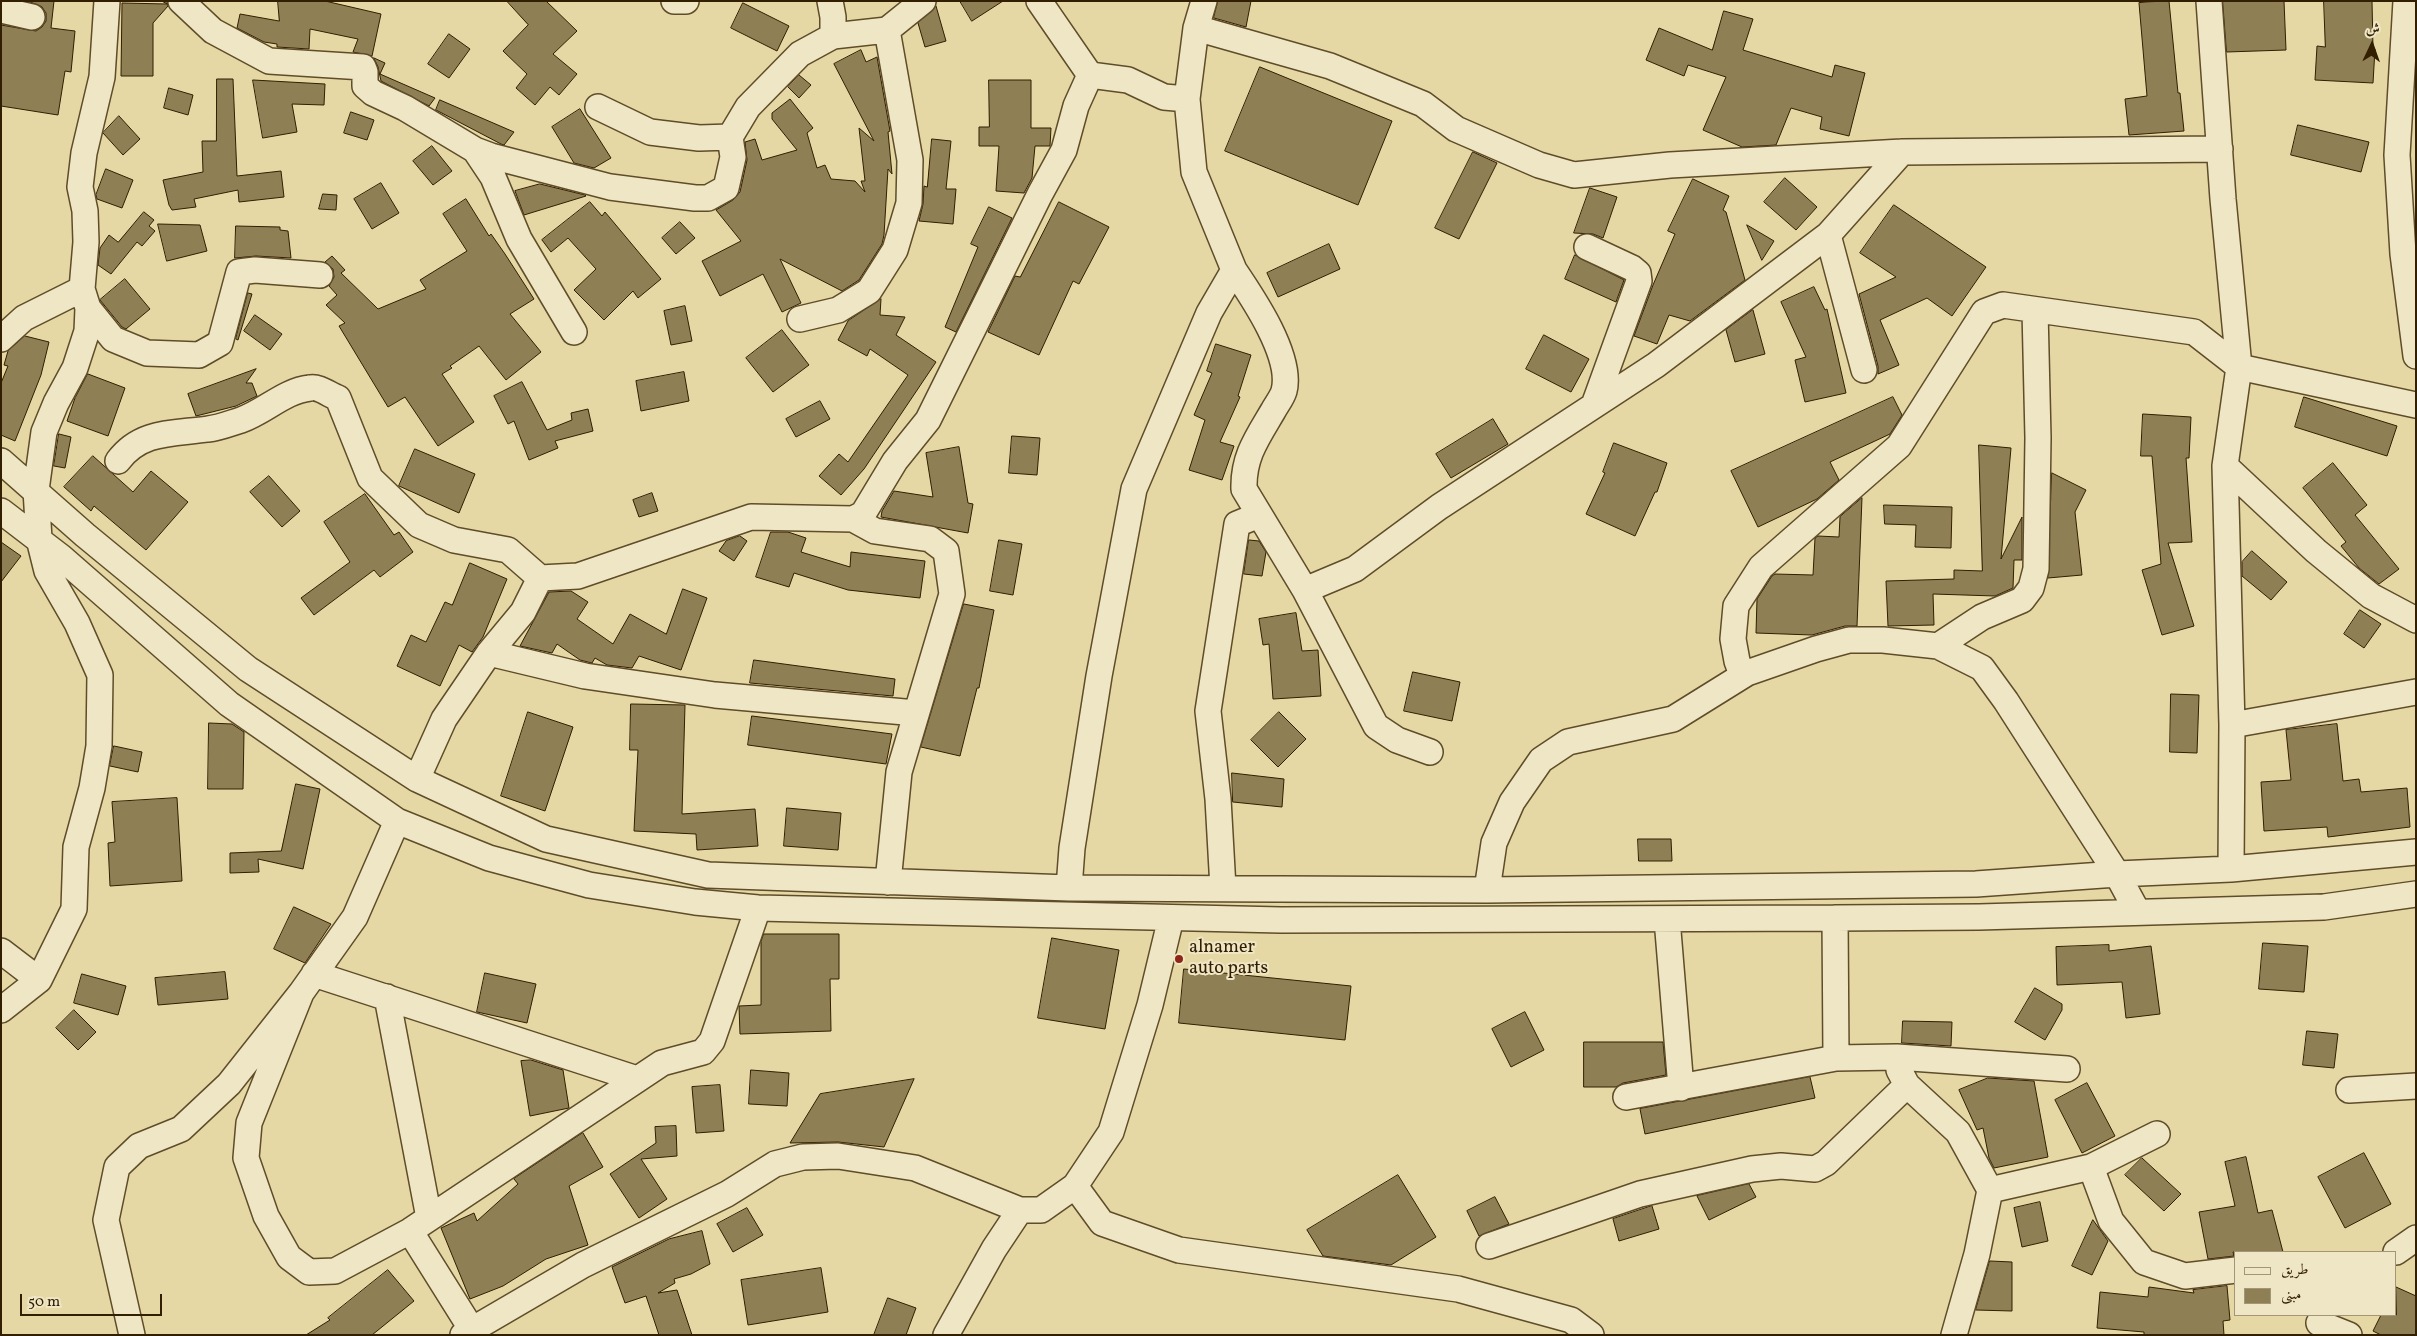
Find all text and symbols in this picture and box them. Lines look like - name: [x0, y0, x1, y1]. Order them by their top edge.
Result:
- north arrow: [2347, 20, 2397, 70]
- text: ش: [2365, 20, 2380, 39]
- place label: alnamer auto parts: [1189, 938, 1268, 981]
- marker: alnamer auto parts: [1173, 953, 1185, 965]
- legend: [2234, 1251, 2397, 1316]
- text: طريق: [2281, 1260, 2308, 1281]
- scale bar: [22, 1284, 165, 1316]
- text: مبنى: [2281, 1285, 2301, 1306]
- text: 50 m: [28, 1292, 60, 1313]

